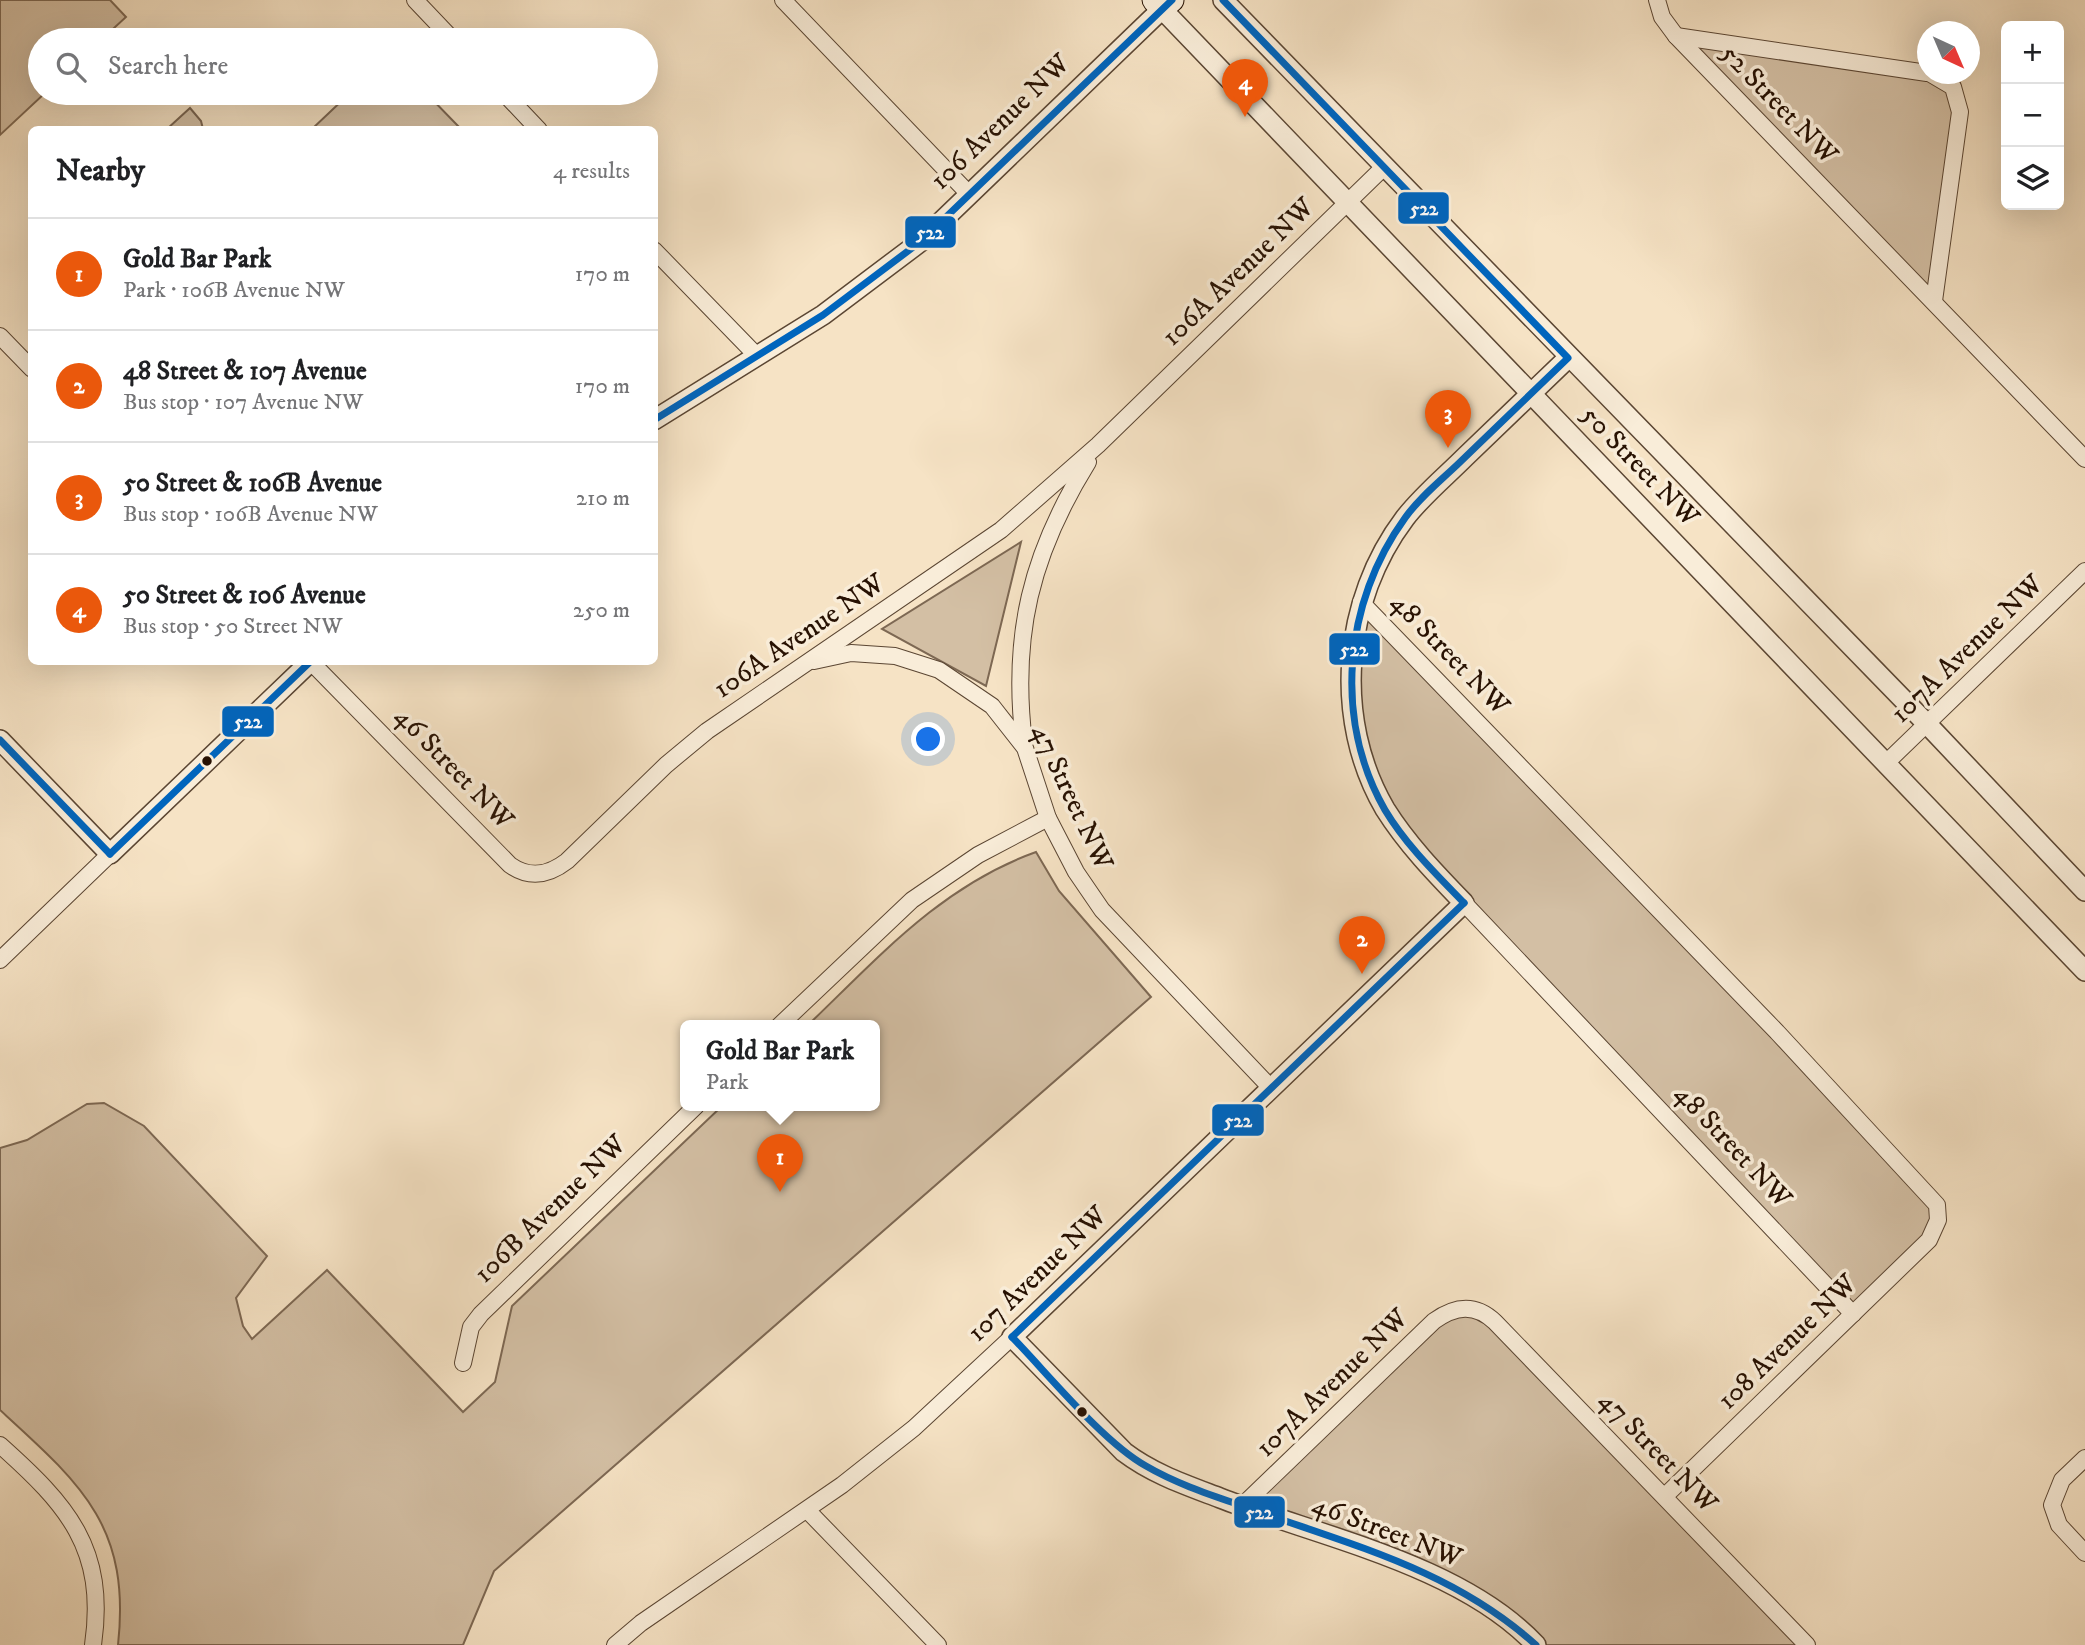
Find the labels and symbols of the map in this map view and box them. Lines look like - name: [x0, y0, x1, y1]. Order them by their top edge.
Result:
- north arrow: [1917, 21, 1980, 84]
- street label: 52 Street NW: [1713, 36, 1846, 172]
- street label: 106 Avenue NW: [923, 46, 1078, 198]
- pin: 4: [1222, 59, 1268, 117]
- street label: 106A Avenue NW: [1154, 190, 1322, 354]
- line badge: 522: [1397, 191, 1450, 225]
- text: 522: [1409, 198, 1439, 221]
- line badge: 522: [904, 215, 957, 249]
- text: 522: [915, 222, 945, 245]
- pin: 3: [1425, 390, 1471, 448]
- street label: 50 Street NW: [1573, 398, 1707, 534]
- street label: 106A Avenue NW: [707, 566, 892, 706]
- street label: 107A Avenue NW: [1883, 567, 2051, 731]
- street label: 48 Street NW: [1383, 585, 1517, 723]
- line badge: 522: [1328, 632, 1381, 666]
- text: 522: [1339, 639, 1369, 662]
- street label: 46 Street NW: [387, 699, 522, 837]
- line badge: 522: [221, 705, 275, 738]
- text: 522: [233, 711, 263, 734]
- street label: 47 Street NW: [1023, 719, 1121, 876]
- your location: [911, 722, 945, 756]
- unlabelled marker: [200, 754, 214, 768]
- pin: 2: [1339, 916, 1385, 974]
- street label: 48 Street NW: [1667, 1077, 1800, 1216]
- line badge: 522: [1211, 1103, 1265, 1137]
- text: 522: [1223, 1110, 1253, 1133]
- street label: 106B Avenue NW: [466, 1127, 634, 1291]
- pin: 1: [757, 1134, 803, 1192]
- street label: 107 Avenue NW: [960, 1198, 1115, 1350]
- street label: 108 Avenue NW: [1710, 1266, 1864, 1417]
- street label: 107A Avenue NW: [1248, 1301, 1416, 1465]
- street label: 47 Street NW: [1591, 1383, 1725, 1521]
- unlabelled marker: [1075, 1405, 1089, 1419]
- street label: 46 Street NW: [1307, 1486, 1467, 1576]
- line badge: 522: [1233, 1495, 1286, 1529]
- text: 522: [1244, 1502, 1274, 1525]

